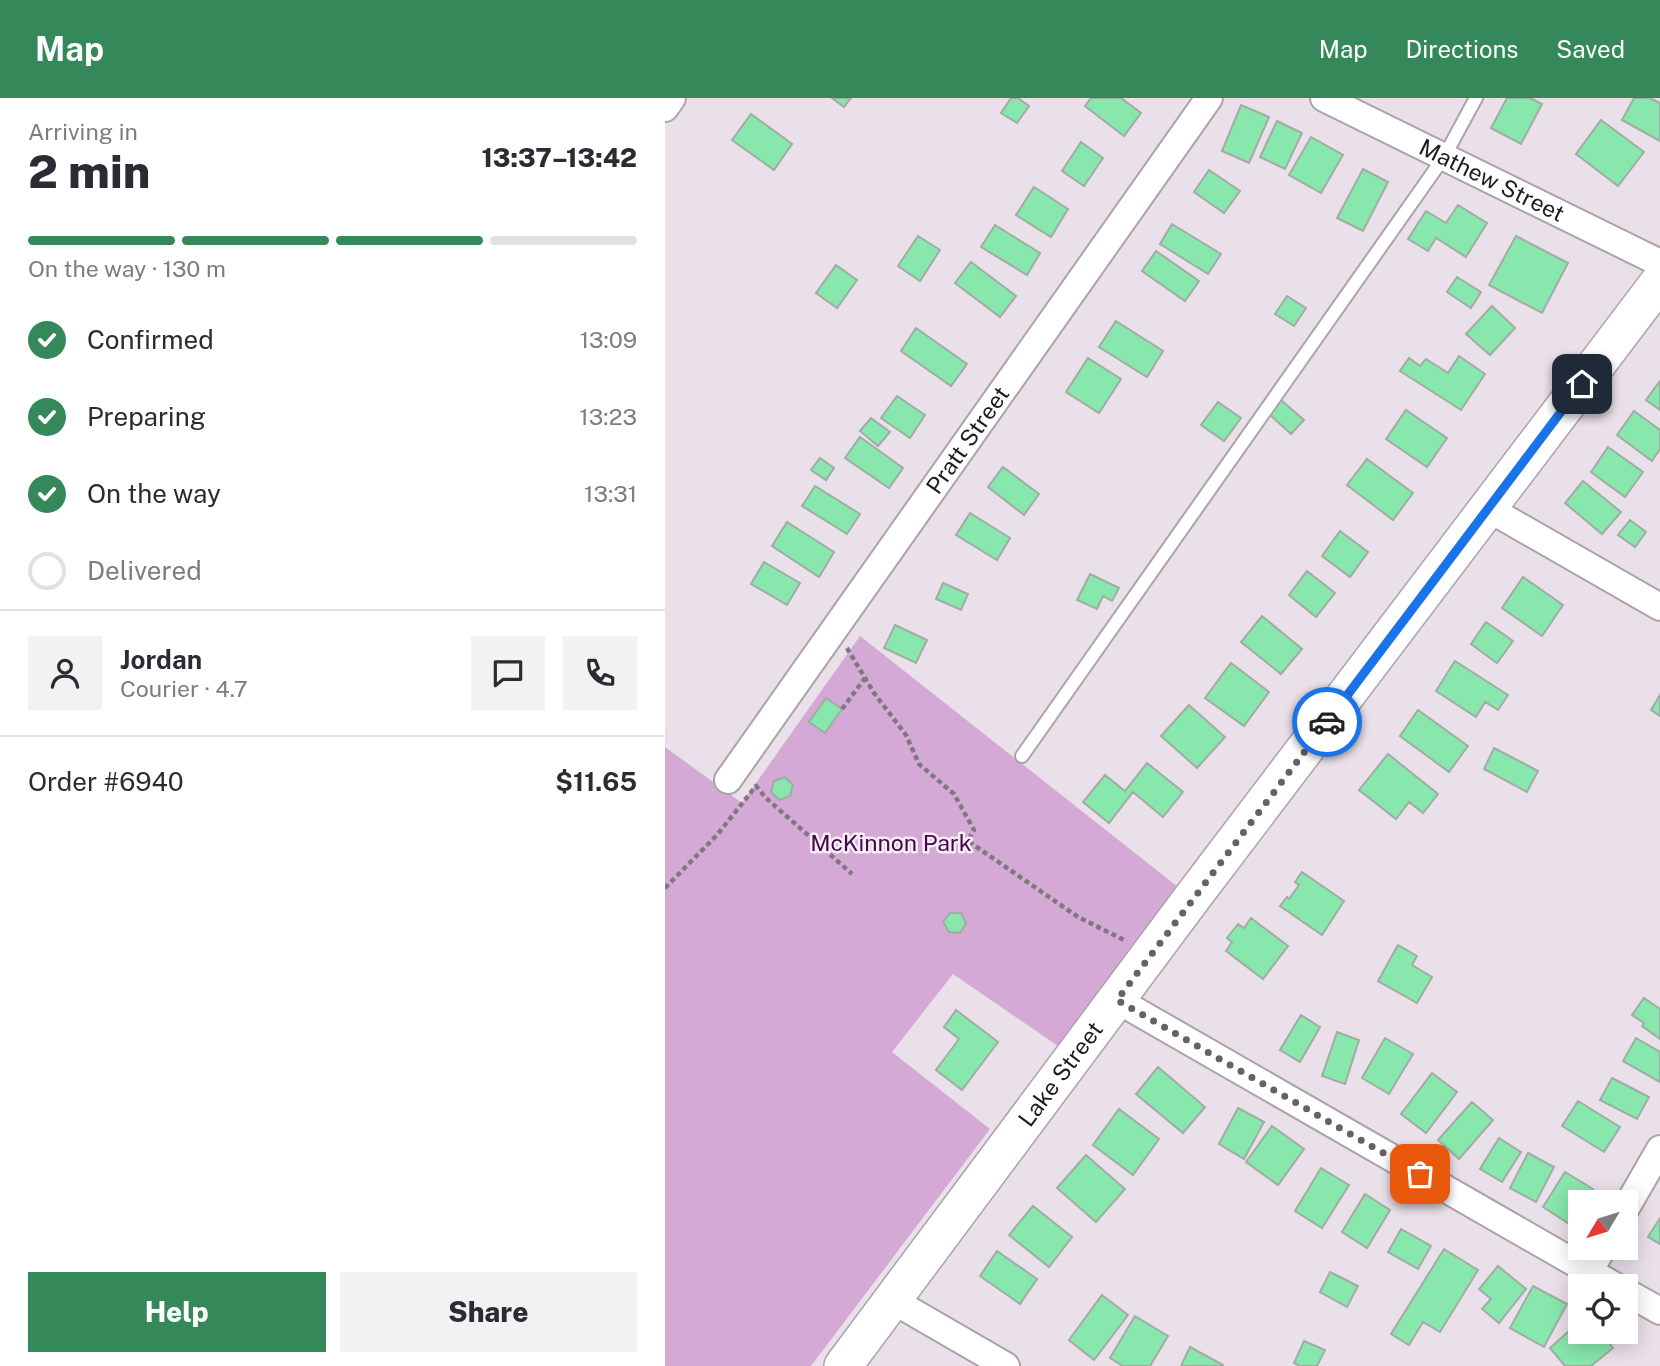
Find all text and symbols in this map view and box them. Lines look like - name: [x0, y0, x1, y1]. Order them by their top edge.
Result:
- text: Map: [35, 30, 104, 68]
- text: Map: [1319, 35, 1368, 63]
- text: Directions: [1406, 35, 1518, 63]
- text: Saved: [1556, 35, 1625, 63]
- text: Arriving in: [28, 118, 138, 145]
- street label: Mathew Street: [1415, 133, 1569, 227]
- text: 13:37–13:42: [481, 142, 637, 173]
- text: 2 min: [28, 144, 150, 198]
- text: On the way · 130 m: [28, 255, 226, 282]
- icon: check: [28, 321, 66, 359]
- text: Confirmed: [87, 324, 214, 355]
- text: 13:09: [580, 326, 637, 353]
- pin: [1552, 354, 1612, 414]
- icon: home: [1563, 365, 1601, 403]
- street label: Pratt Street: [920, 381, 1014, 499]
- icon: check: [28, 398, 66, 436]
- text: Preparing: [87, 401, 206, 432]
- text: 13:23: [579, 403, 637, 430]
- icon: check: [28, 475, 66, 513]
- text: On the way: [87, 478, 221, 509]
- text: 13:31: [584, 480, 637, 507]
- text: Delivered: [87, 555, 202, 586]
- button: person: [28, 636, 102, 710]
- button: chat: [471, 636, 545, 710]
- button: phone: [563, 636, 637, 710]
- text: Jordan: [120, 644, 202, 675]
- text: Courier · 4.7: [120, 675, 248, 702]
- courier: [1292, 687, 1362, 757]
- icon: car: [1308, 703, 1346, 741]
- text: Order #6940: [28, 766, 184, 797]
- text: $11.65: [555, 766, 637, 797]
- park label: McKinnon Park: [810, 829, 972, 856]
- street label: Lake Street: [1012, 1016, 1108, 1132]
- pin: [1390, 1144, 1450, 1204]
- icon: bag: [1401, 1155, 1439, 1193]
- north arrow: [1568, 1190, 1638, 1260]
- map controls: [1568, 1190, 1638, 1344]
- button: Help: [28, 1272, 326, 1352]
- button: Share: [340, 1272, 637, 1352]
- button: locate: [1568, 1274, 1638, 1344]

